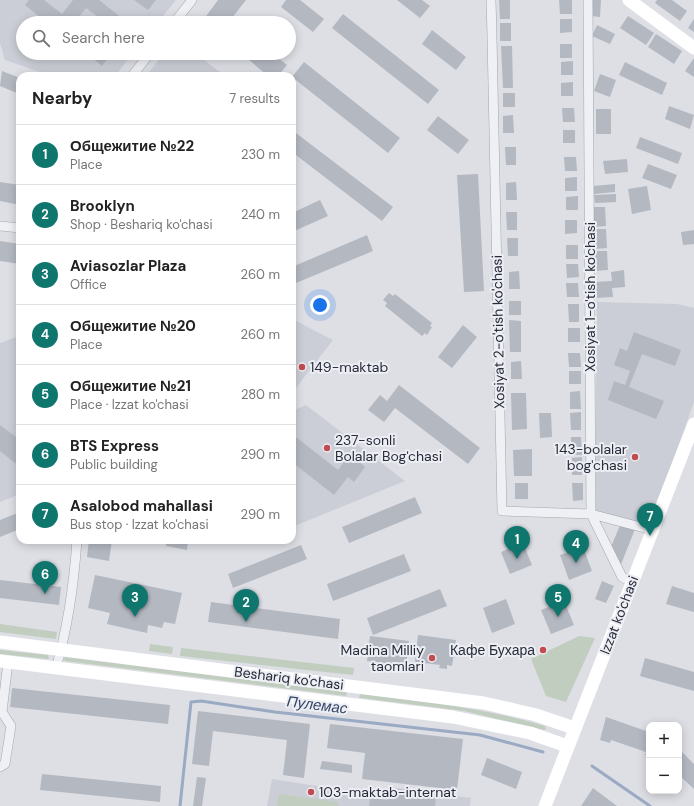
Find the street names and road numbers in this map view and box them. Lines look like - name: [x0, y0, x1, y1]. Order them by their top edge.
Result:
- street label: Xosiyat 1-o'tish ko'chasi: [581, 222, 599, 372]
- street label: Xosiyat 2-o'tish ko'chasi: [488, 255, 508, 409]
- street label: Izzat ko'chasi: [596, 573, 642, 657]
- street label: Beshariq ko'chasi: [233, 662, 345, 694]

